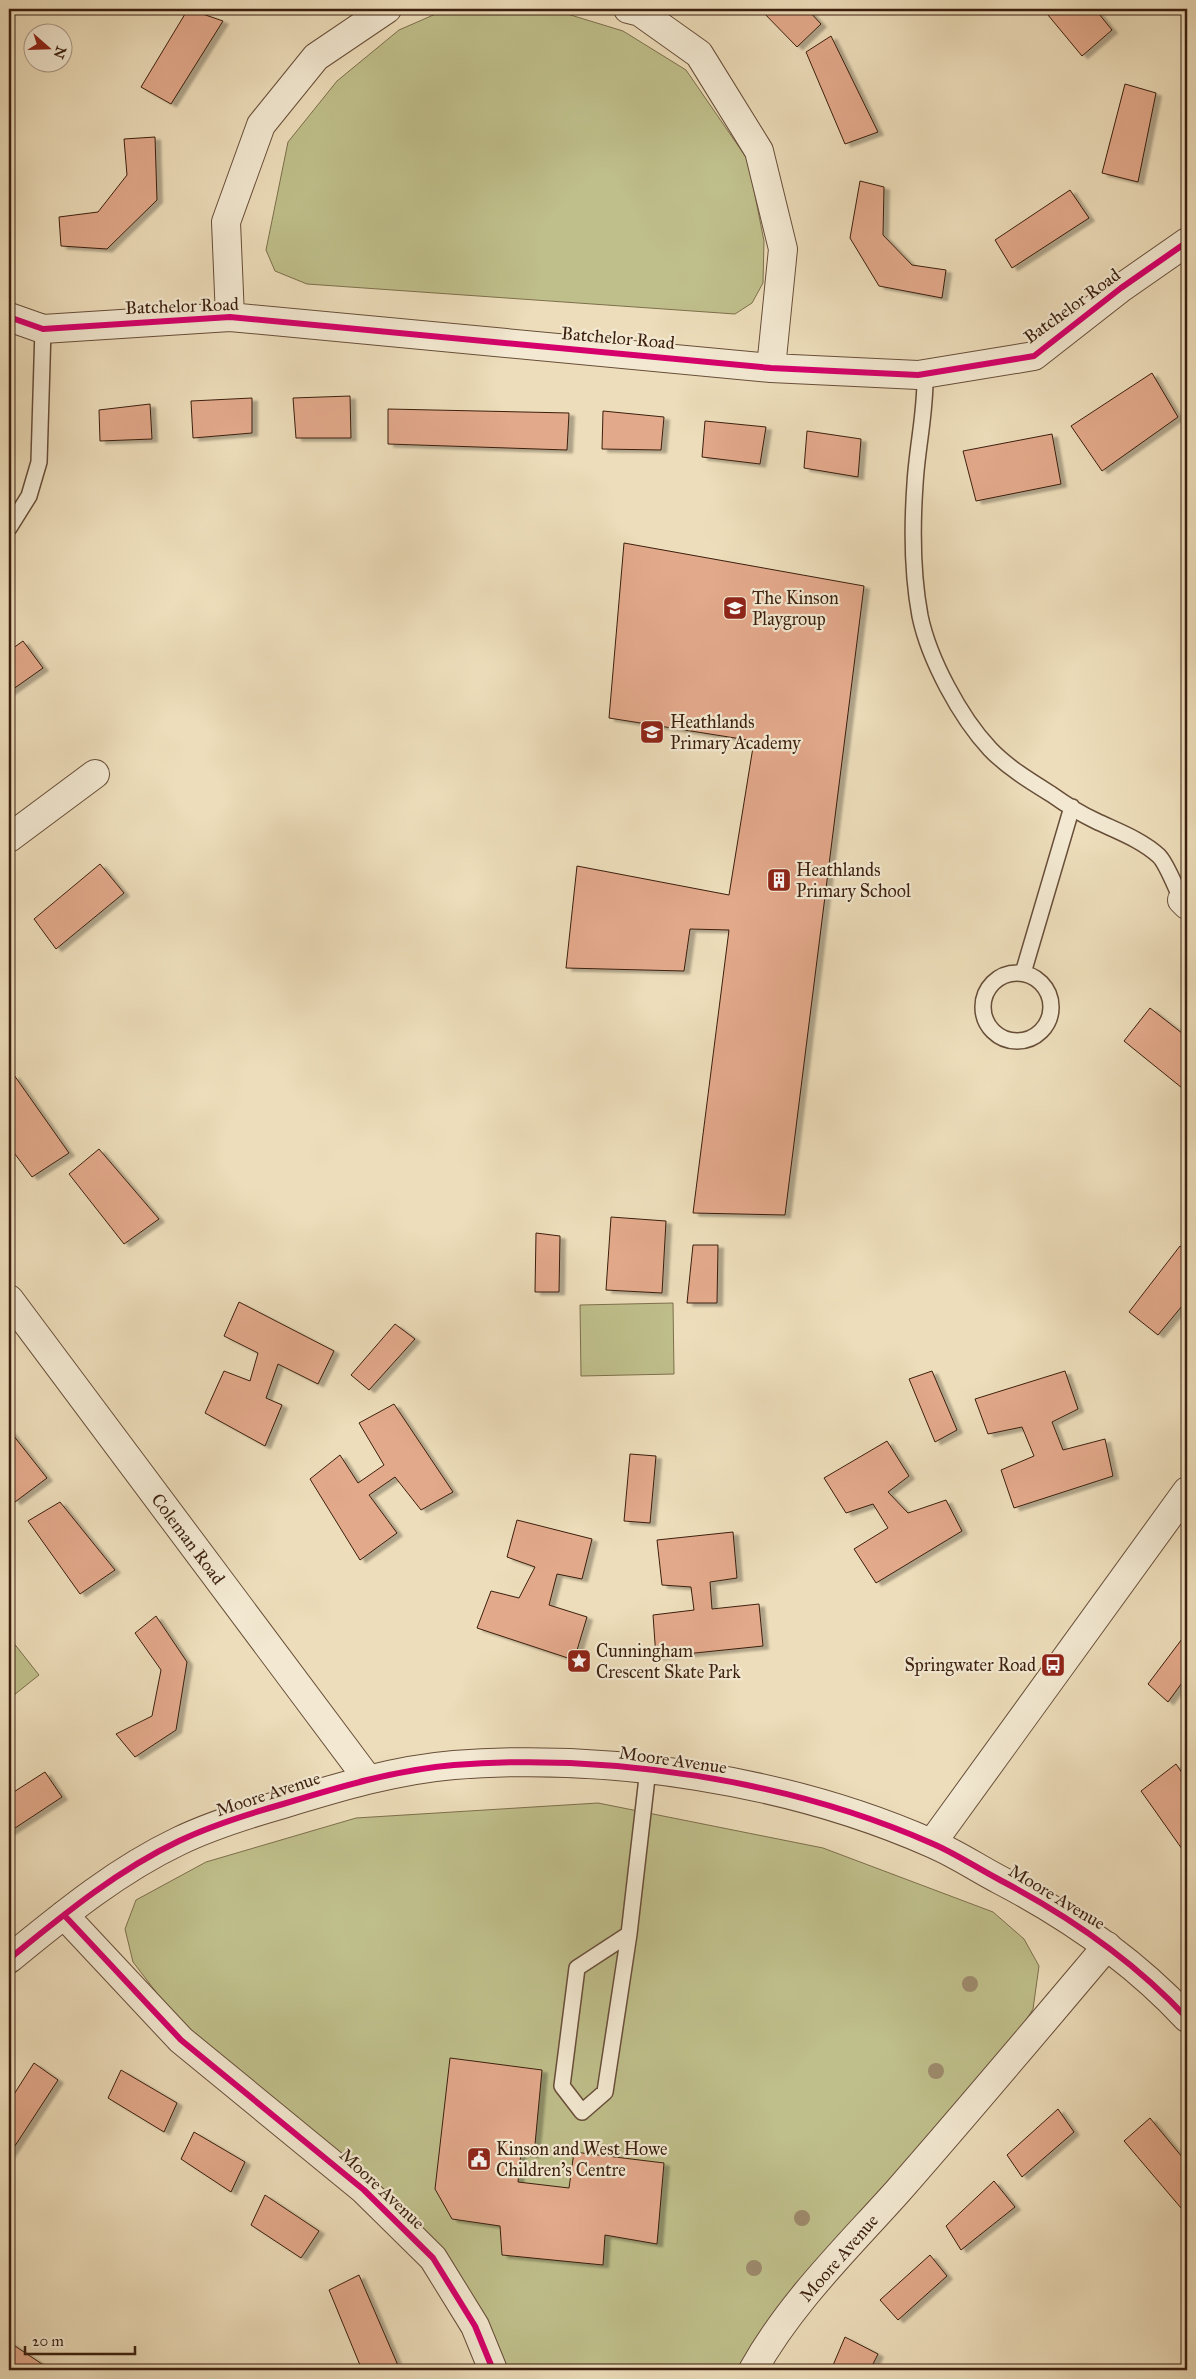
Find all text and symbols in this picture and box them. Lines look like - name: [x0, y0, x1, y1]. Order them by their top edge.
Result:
- north arrow: [22, 22, 72, 72]
- text: N: [50, 44, 70, 61]
- street label: Batchelor Road: [1019, 264, 1125, 348]
- street label: Batchelor Road: [125, 293, 239, 319]
- street label: Batchelor Road: [560, 322, 676, 354]
- place label: The Kinson Playgroup: [752, 587, 839, 631]
- school or university icon: The Kinson Playgroup: [722, 595, 748, 621]
- place label: Heathlands Primary Academy: [670, 711, 801, 754]
- school or university icon: Heathlands Primary Academy: [639, 719, 665, 745]
- place label: Heathlands Primary School: [796, 859, 911, 902]
- building icon: Heathlands Primary School: [766, 867, 792, 893]
- street label: Coleman Road: [147, 1489, 229, 1589]
- place label: Cunningham Crescent Skate Park: [596, 1640, 741, 1683]
- place icon: Cunningham Crescent Skate Park: [566, 1648, 592, 1674]
- bus stop icon: Springwater Road: [1040, 1652, 1066, 1678]
- place label: Springwater Road: [904, 1654, 1036, 1677]
- street label: Moore Avenue: [618, 1742, 728, 1778]
- street label: Moore Avenue: [213, 1767, 323, 1821]
- street label: Moore Avenue: [1005, 1860, 1109, 1934]
- place label: Kinson and West Howe Children's Centre: [496, 2138, 667, 2181]
- street label: Moore Avenue: [335, 2144, 429, 2234]
- public building icon: Kinson and West Howe Children's Centre: [466, 2146, 492, 2172]
- street label: Moore Avenue: [795, 2210, 883, 2306]
- scale bar: [25, 2324, 135, 2356]
- text: 20 m: [32, 2332, 64, 2350]

